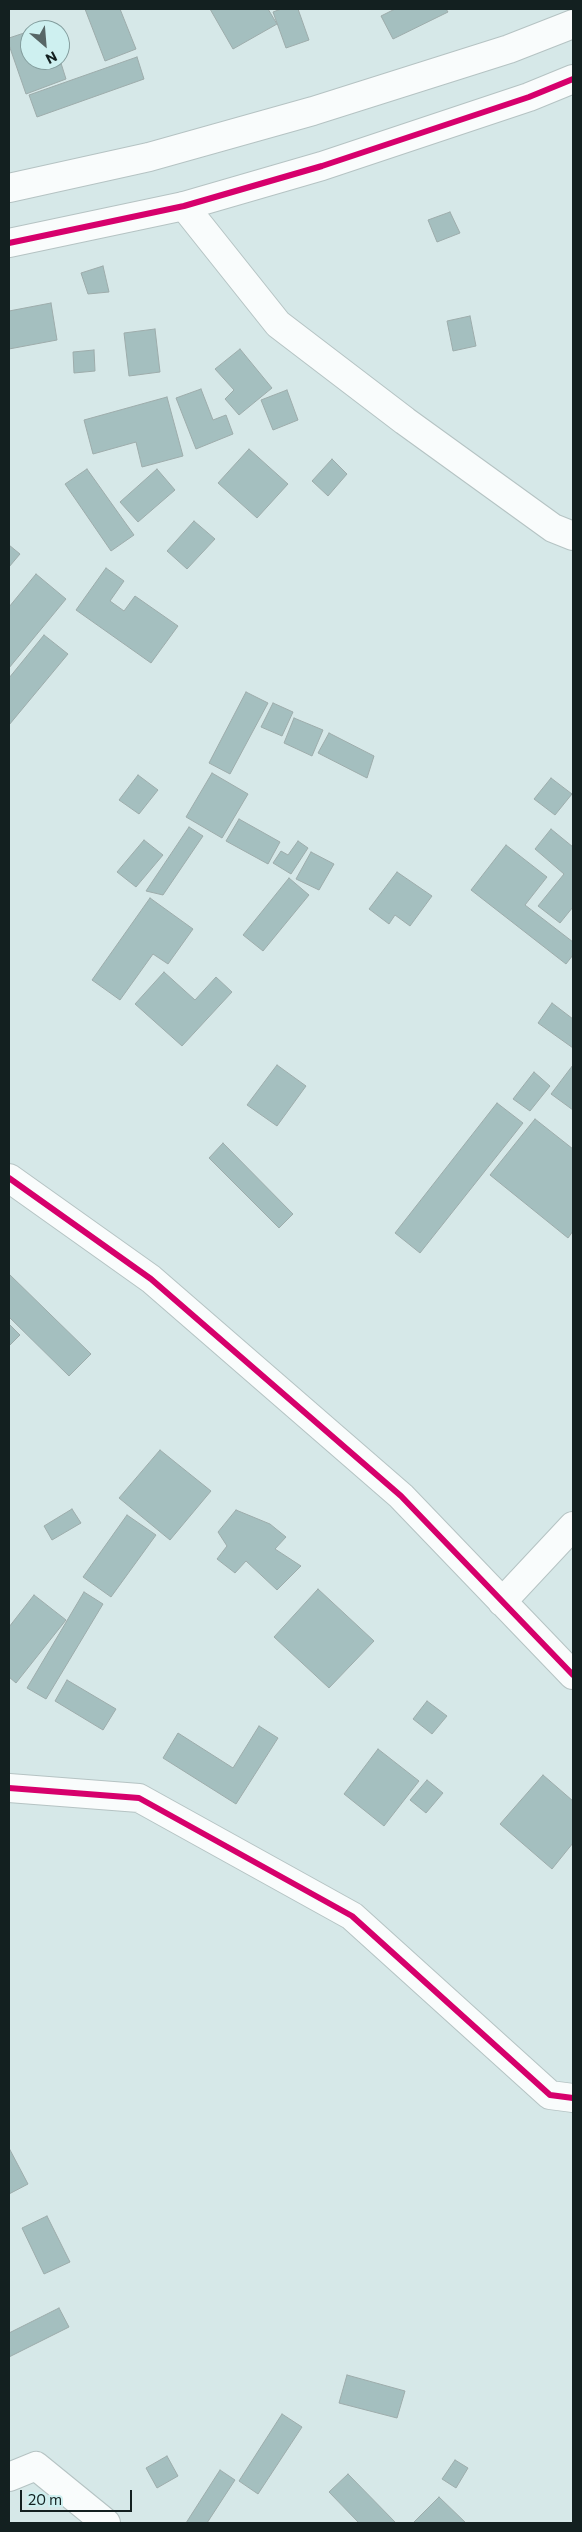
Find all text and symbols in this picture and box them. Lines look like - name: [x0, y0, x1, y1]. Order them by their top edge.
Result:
- north arrow: [20, 20, 70, 70]
- text: N: [43, 48, 60, 68]
- scale bar: [22, 2480, 135, 2512]
- text: 20 m: [28, 2490, 62, 2508]

